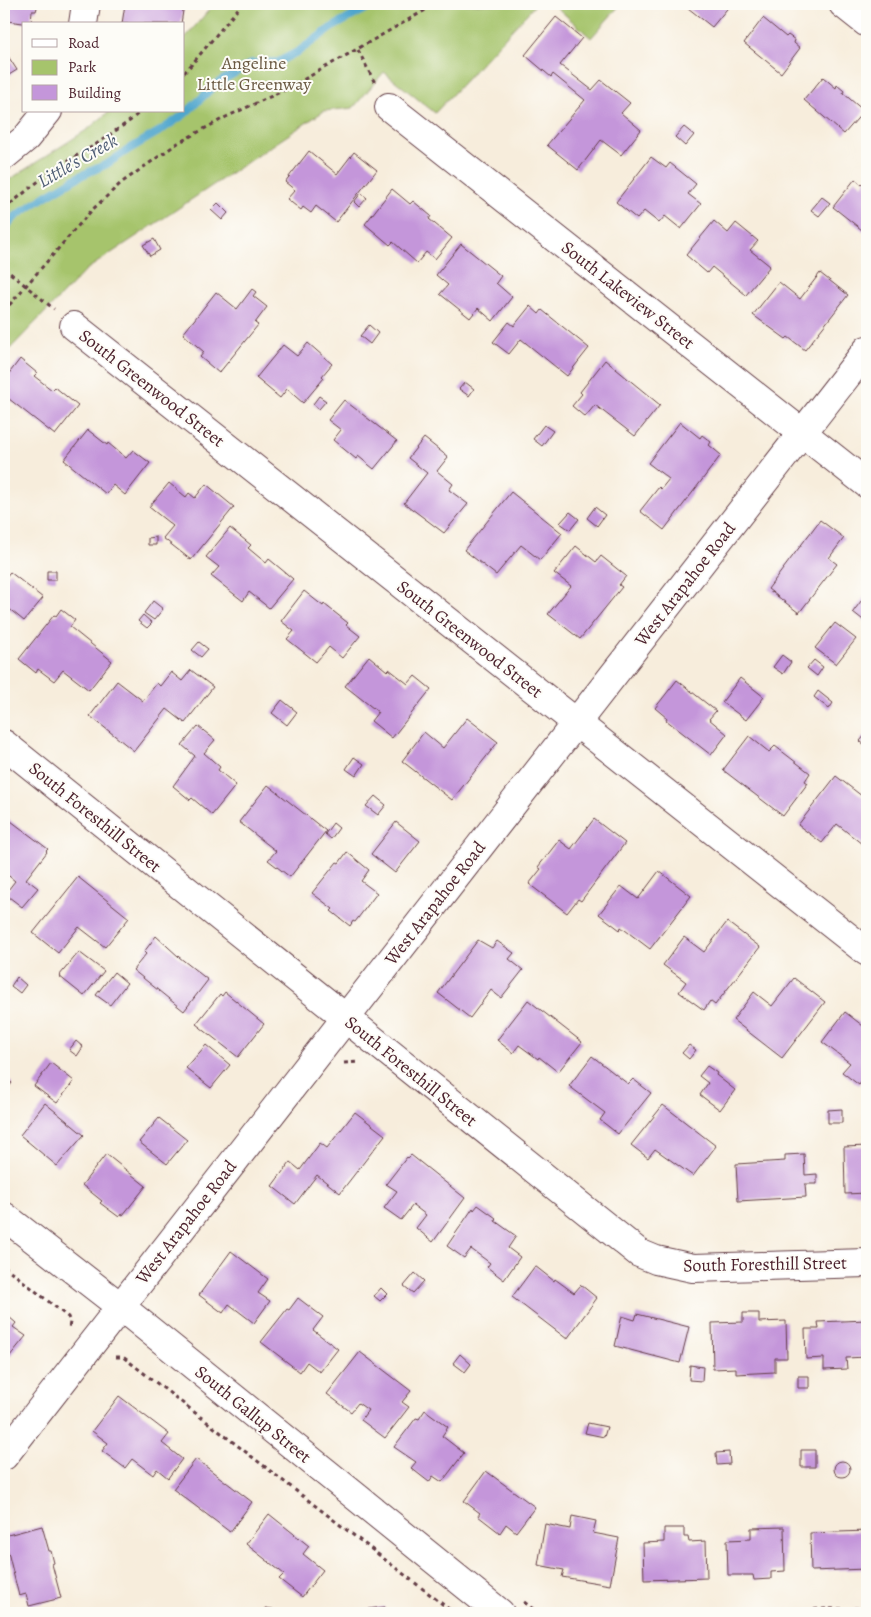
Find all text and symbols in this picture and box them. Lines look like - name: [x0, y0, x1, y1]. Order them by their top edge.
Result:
- legend: [22, 22, 185, 112]
- text: Road: [68, 33, 100, 53]
- park label: Angeline Little Greenway: [197, 51, 312, 96]
- text: Park: [68, 57, 97, 77]
- text: Building: [68, 83, 121, 103]
- water label: Little's Creek: [33, 128, 122, 194]
- street label: South Lakeview Street: [556, 235, 700, 355]
- street label: South Greenwood Street: [74, 323, 230, 453]
- street label: West Arapahoe Road: [628, 517, 741, 652]
- street label: South Greenwood Street: [392, 574, 548, 704]
- street label: South Foresthill Street: [24, 756, 166, 878]
- street label: West Arapahoe Road: [378, 836, 491, 971]
- street label: South Foresthill Street: [340, 1010, 482, 1132]
- street label: West Arapahoe Road: [129, 1155, 242, 1290]
- street label: South Foresthill Street: [683, 1251, 847, 1277]
- street label: South Gallup Street: [190, 1360, 316, 1468]

